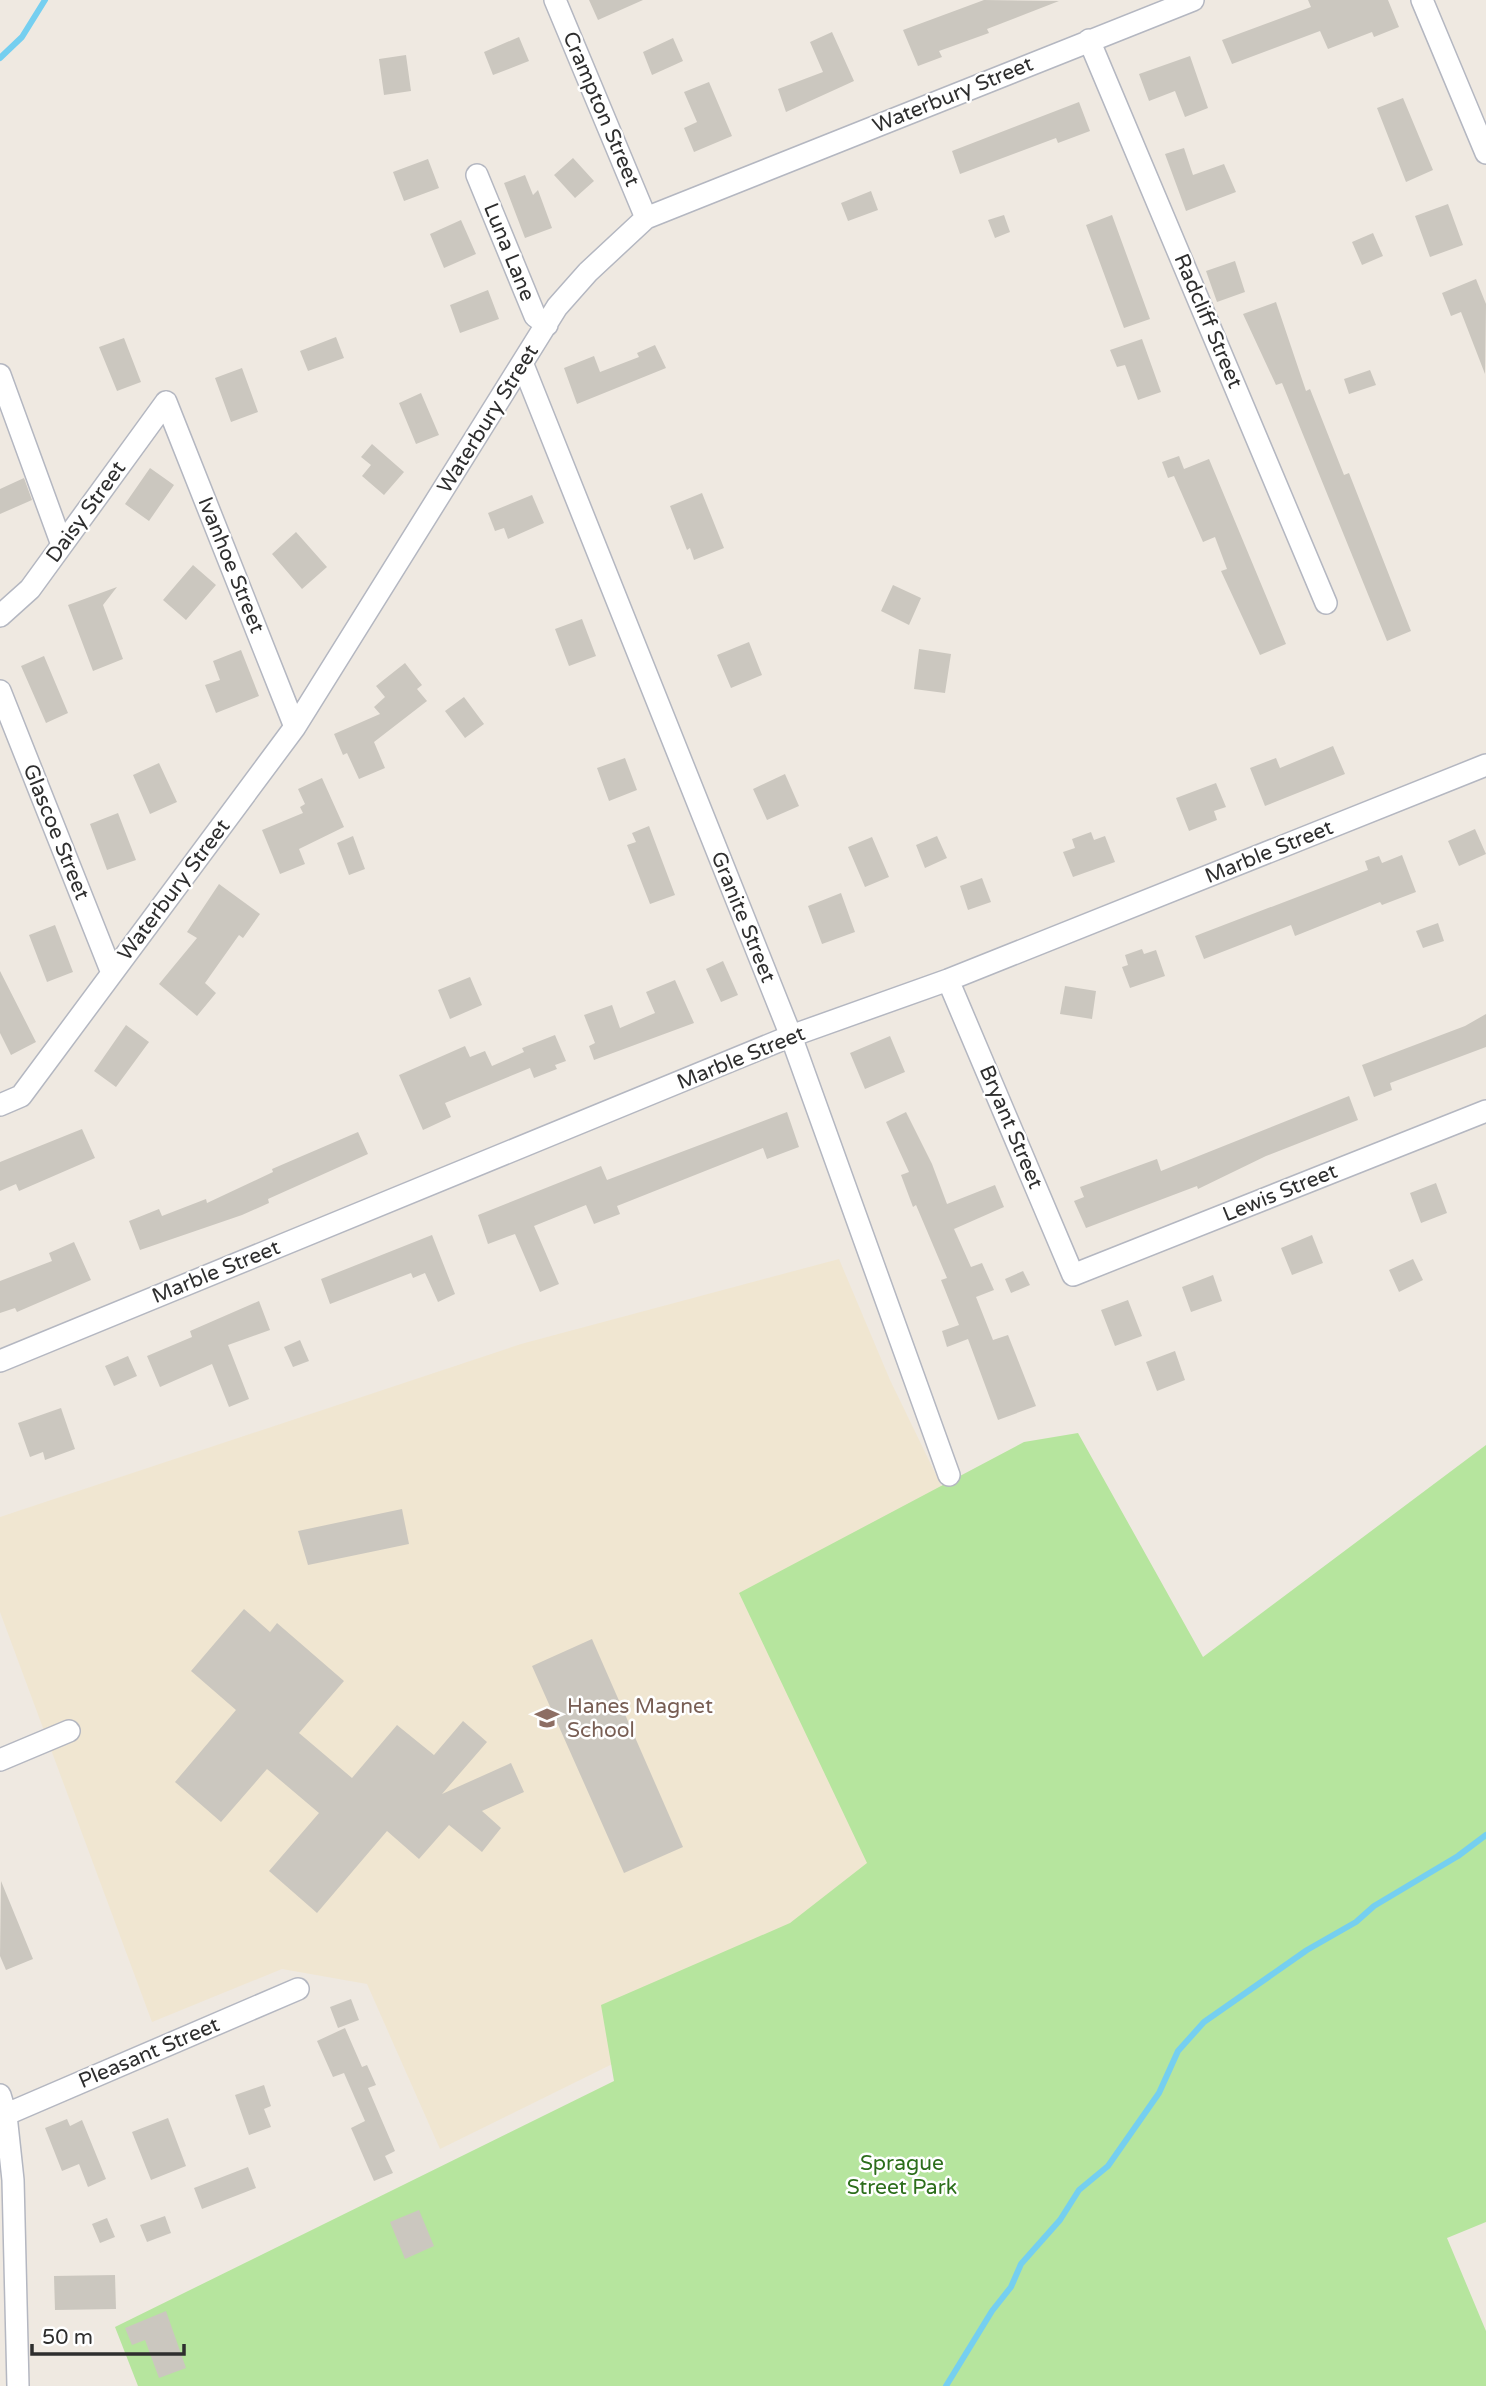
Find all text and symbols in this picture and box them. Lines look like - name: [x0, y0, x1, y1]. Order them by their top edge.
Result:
- street label: Crampton Street: [557, 28, 645, 190]
- street label: Waterbury Street: [869, 51, 1037, 139]
- street label: Luna Lane: [478, 199, 540, 305]
- street label: Radcliff Street: [1168, 250, 1248, 392]
- street label: Waterbury Street: [432, 340, 544, 498]
- street label: Daisy Street: [41, 456, 131, 568]
- street label: Ivanhoe Street: [192, 493, 270, 637]
- street label: Glascoe Street: [17, 760, 95, 904]
- street label: Waterbury Street: [113, 814, 235, 966]
- street label: Marble Street: [1201, 815, 1337, 889]
- street label: Granite Street: [705, 848, 781, 986]
- street label: Marble Street: [673, 1021, 809, 1095]
- street label: Bryant Street: [974, 1062, 1048, 1192]
- street label: Lewis Street: [1219, 1159, 1341, 1227]
- street label: Marble Street: [148, 1235, 284, 1309]
- place label: Hanes Magnet School: [567, 1694, 713, 1743]
- school or university icon: Hanes Magnet School: [533, 1704, 561, 1732]
- street label: Pleasant Street: [75, 2012, 223, 2094]
- park label: Sprague Street Park: [847, 2151, 957, 2200]
- scale bar: [32, 2312, 184, 2356]
- text: 50 m: [42, 2325, 93, 2350]

